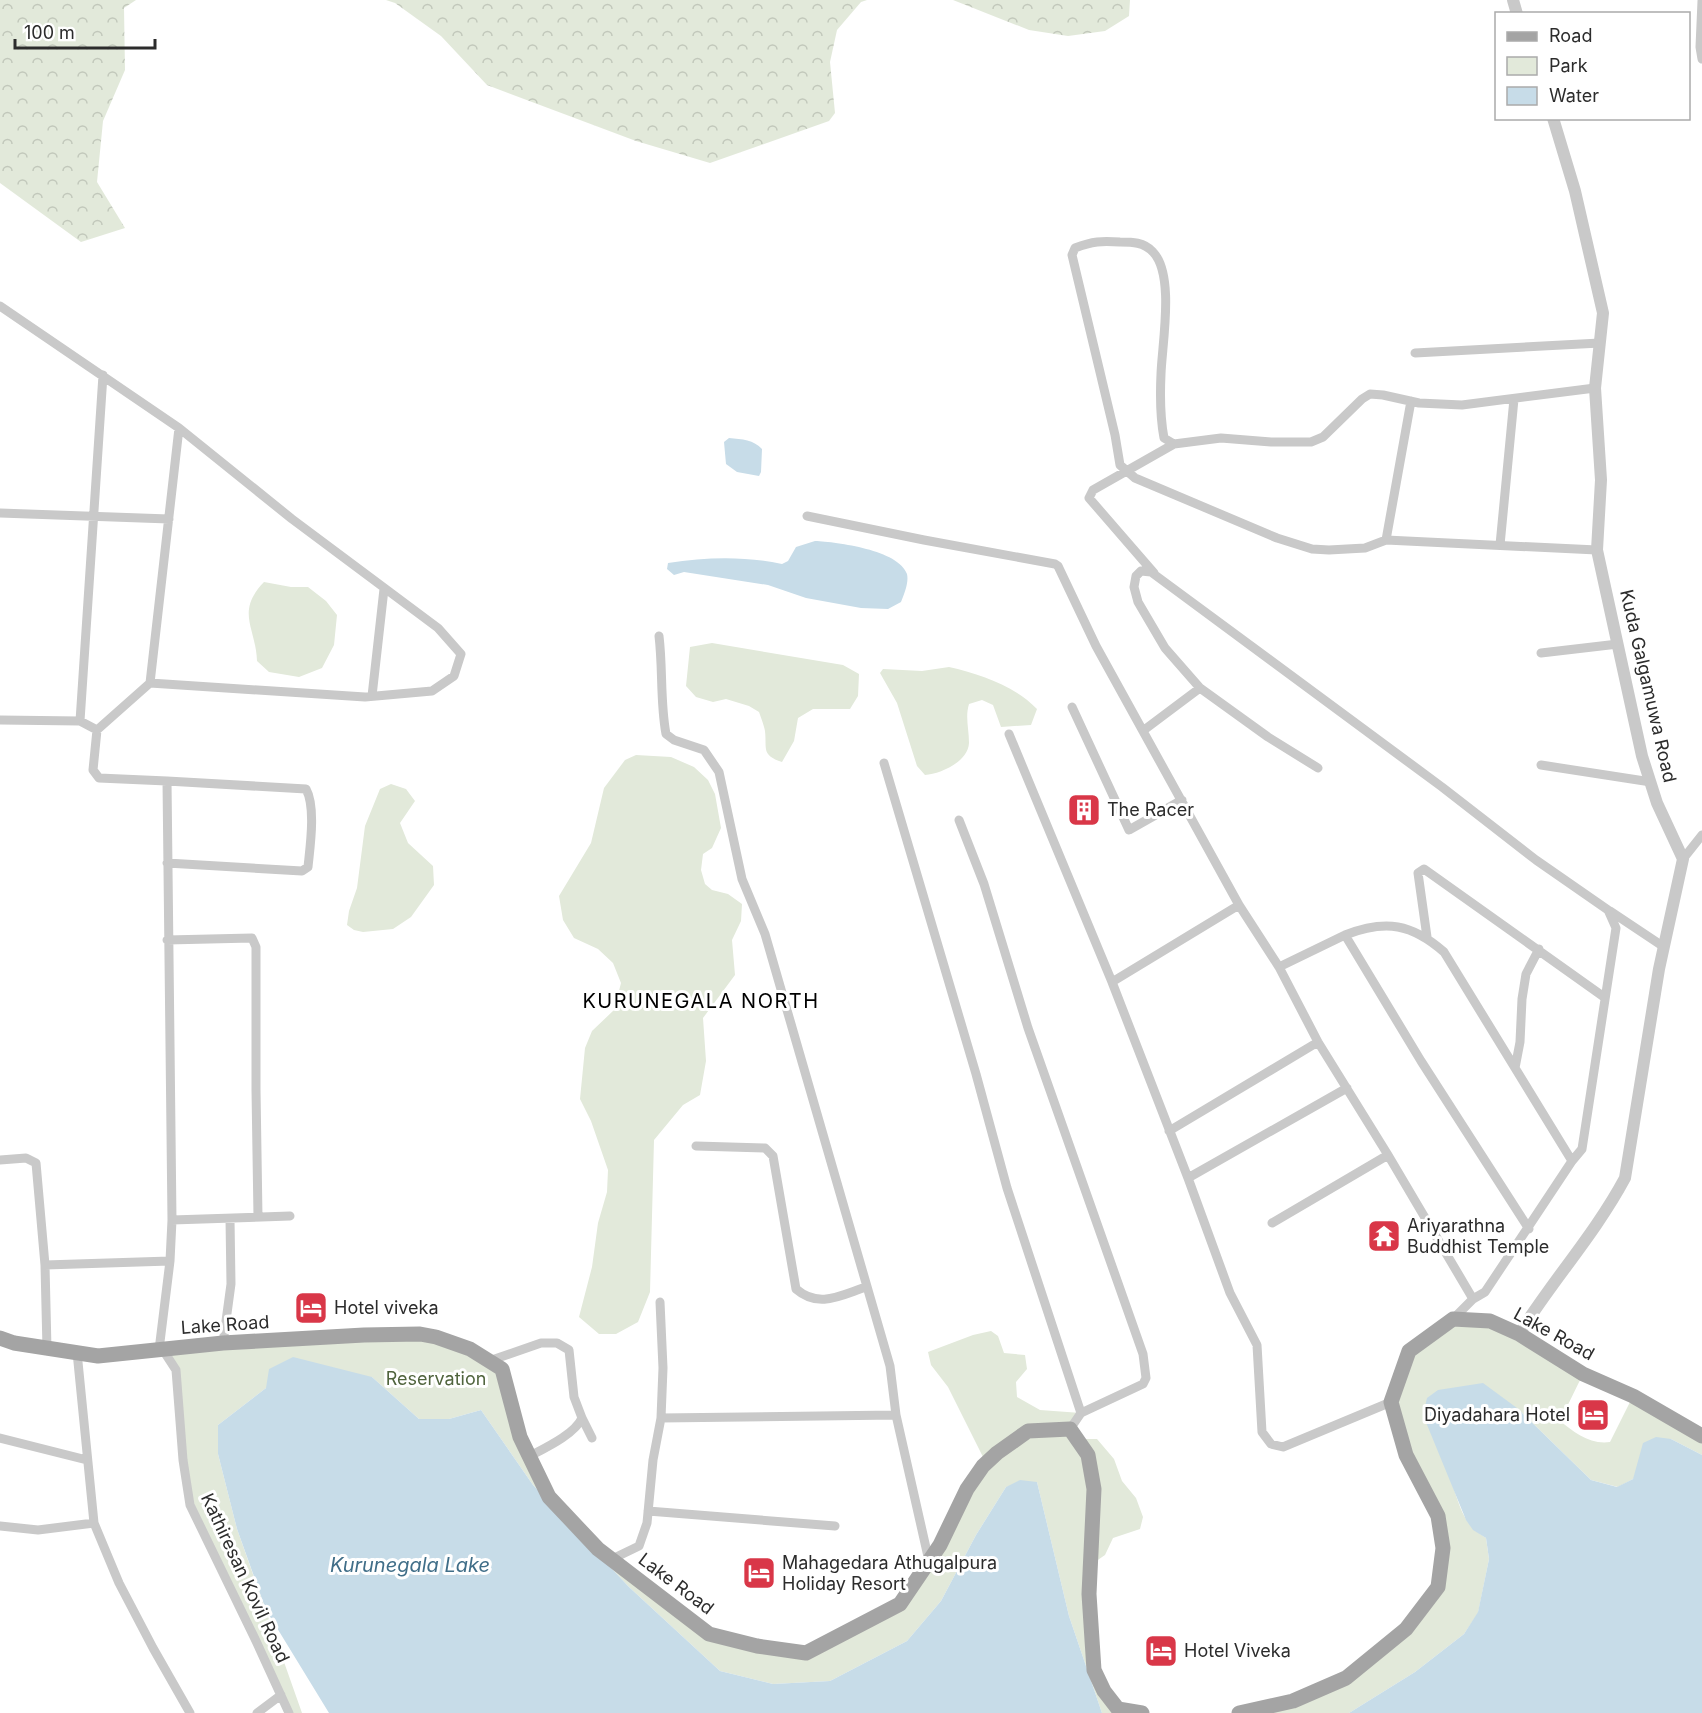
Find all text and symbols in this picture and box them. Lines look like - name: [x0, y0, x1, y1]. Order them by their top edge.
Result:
- scale bar: [15, 12, 154, 50]
- legend: [1495, 12, 1690, 120]
- text: 100 m: [24, 22, 75, 43]
- text: Road: [1549, 25, 1592, 46]
- text: Park: [1549, 55, 1588, 76]
- text: Water: [1549, 85, 1599, 106]
- street label: Kuda Galgamuwa Road: [1616, 587, 1681, 784]
- building icon: The Racer: [1066, 792, 1102, 828]
- place label: The Racer: [1107, 799, 1194, 820]
- district label: KURUNEGALA NORTH: [582, 989, 820, 1013]
- place label: Ariyarathna Buddhist Temple: [1407, 1215, 1549, 1257]
- temple icon: Ariyarathna Buddhist Temple: [1366, 1218, 1402, 1254]
- hotel icon: Hotel viveka: [293, 1290, 329, 1326]
- place label: Hotel viveka: [334, 1297, 439, 1318]
- street label: Lake Road: [1510, 1303, 1598, 1364]
- street label: Lake Road: [180, 1311, 270, 1338]
- park label: Reservation: [386, 1368, 486, 1389]
- hotel icon: Diyadahara Hotel: [1575, 1397, 1611, 1433]
- place label: Diyadahara Hotel: [1424, 1404, 1570, 1425]
- street label: Kathiresan Kovil Road: [197, 1490, 294, 1666]
- street label: Lake Road: [635, 1549, 718, 1619]
- place label: Mahagedara Athugalpura Holiday Resort: [782, 1552, 997, 1594]
- water label: Kurunegala Lake: [330, 1553, 490, 1577]
- hotel icon: Mahagedara Athugalpura Holiday Resort: [741, 1555, 777, 1591]
- hotel icon: Hotel Viveka: [1143, 1633, 1179, 1669]
- place label: Hotel Viveka: [1184, 1640, 1291, 1661]

